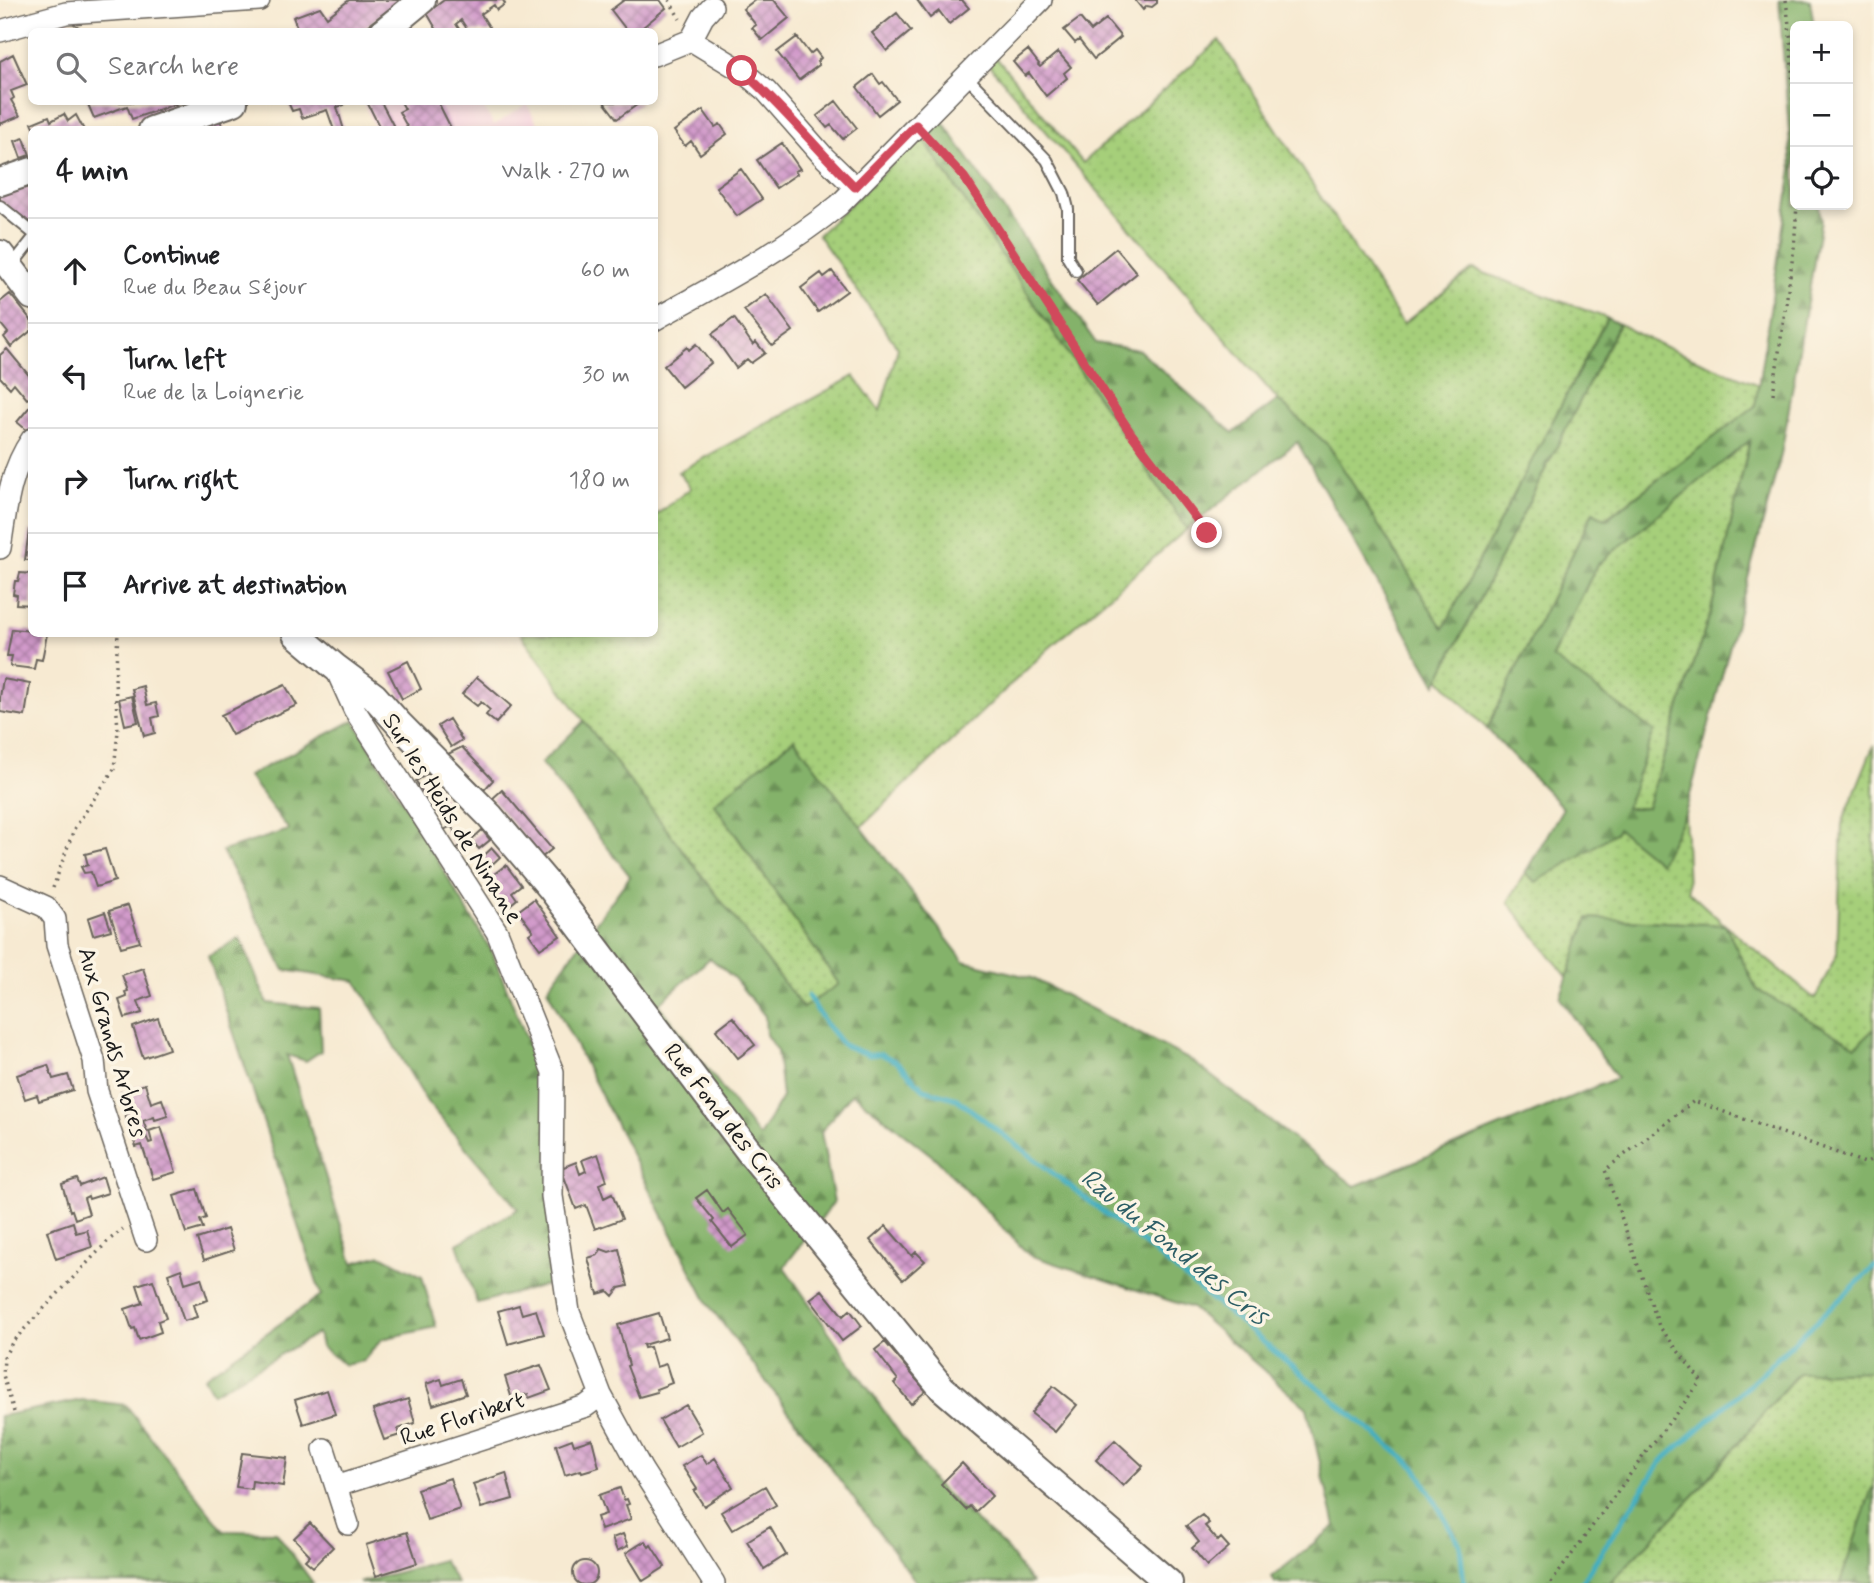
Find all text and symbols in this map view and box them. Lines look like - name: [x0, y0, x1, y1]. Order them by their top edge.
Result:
- map controls: [1790, 21, 1853, 210]
- button: +: [1790, 21, 1853, 84]
- search box: [28, 28, 658, 105]
- icon: search: [52, 48, 90, 86]
- text: Search here: [108, 50, 239, 84]
- route start: [726, 55, 757, 86]
- button: −: [1790, 84, 1853, 147]
- button: locate: [1790, 147, 1853, 210]
- text: 4 min: [56, 152, 129, 191]
- text: Walk · 270 m: [501, 157, 630, 187]
- text: Continue: [123, 239, 220, 273]
- icon: ahead: [56, 252, 94, 290]
- text: 60 m: [581, 256, 630, 286]
- text: Rue du Beau Séjour: [123, 273, 307, 303]
- text: Turn left: [123, 344, 227, 378]
- icon: left: [56, 357, 94, 395]
- text: 30 m: [582, 361, 630, 391]
- text: Rue de la Loignerie: [123, 378, 304, 408]
- icon: right: [56, 462, 94, 500]
- text: Turn right: [123, 464, 239, 498]
- text: 180 m: [569, 466, 630, 496]
- route end: [1191, 517, 1222, 548]
- icon: arrive: [56, 567, 94, 605]
- text: Arrive at destination: [123, 569, 347, 603]
- street label: Sur les Heids de Ninane: [374, 708, 529, 930]
- street label: Aux Grands Arbres: [70, 944, 154, 1142]
- street label: Rue Fond des Cris: [656, 1037, 790, 1197]
- water label: Rau du Fond des Cris: [1073, 1162, 1277, 1335]
- street label: Rue Floribert: [396, 1385, 529, 1454]

